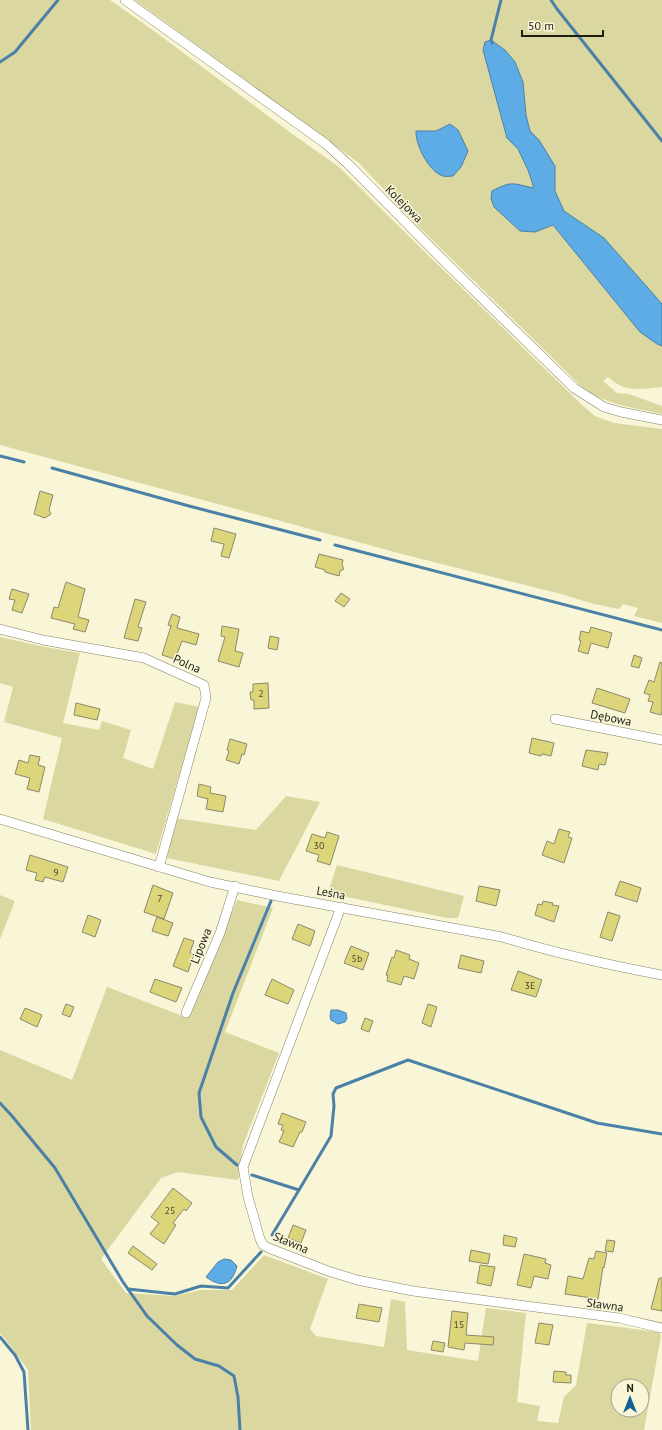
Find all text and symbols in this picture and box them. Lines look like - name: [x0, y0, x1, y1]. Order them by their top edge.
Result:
- scale bar: [522, 12, 603, 38]
- text: 50 m: [528, 18, 554, 33]
- street label: Kolejowa: [382, 182, 426, 226]
- street label: Polna: [171, 651, 203, 676]
- house number: 2: [258, 687, 264, 700]
- street label: Dębowa: [589, 706, 633, 729]
- house number: 30: [314, 839, 325, 852]
- house number: 9: [53, 866, 59, 879]
- street label: Leśna: [315, 883, 347, 902]
- house number: 7: [157, 892, 163, 905]
- street label: Lipowa: [187, 926, 214, 966]
- house number: 5b: [352, 952, 362, 965]
- house number: 3E: [525, 979, 535, 992]
- house number: 25: [165, 1204, 175, 1217]
- street label: Sławna: [271, 1228, 311, 1257]
- street label: Sławna: [586, 1294, 625, 1315]
- house number: 15: [454, 1318, 464, 1331]
- north arrow: [610, 1378, 650, 1418]
- text: N: [626, 1381, 634, 1395]

